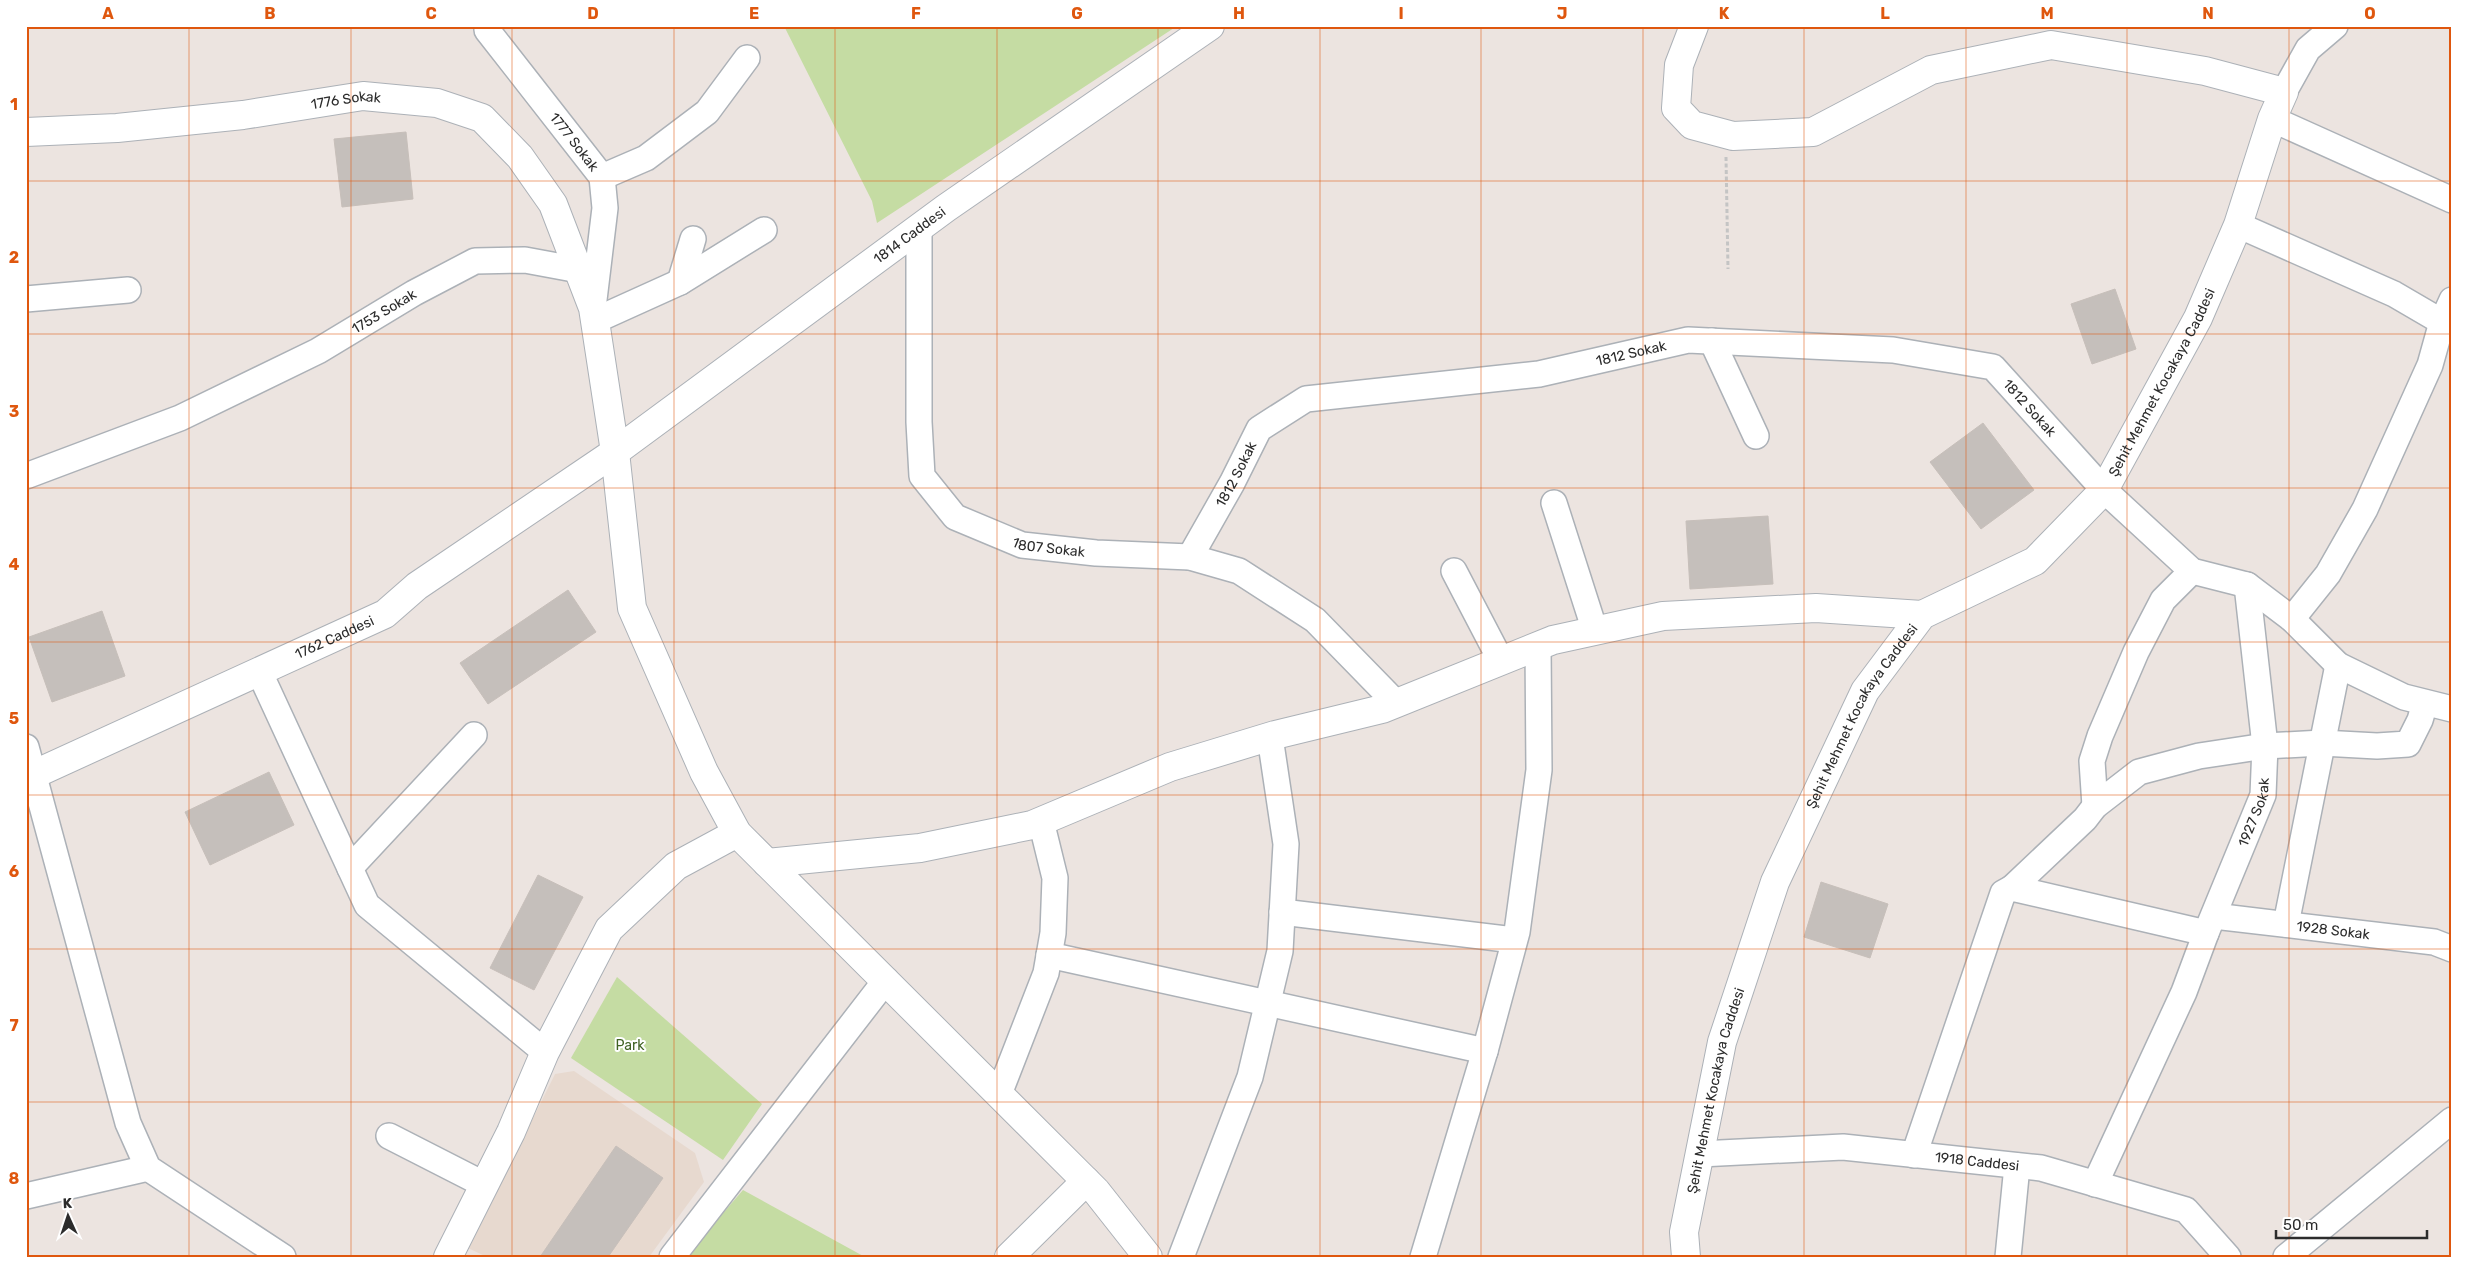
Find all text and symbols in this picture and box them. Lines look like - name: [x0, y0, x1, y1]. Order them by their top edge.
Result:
- text: A: [102, 4, 114, 23]
- text: B: [264, 4, 276, 23]
- text: C: [425, 4, 437, 23]
- text: D: [587, 4, 599, 23]
- text: E: [749, 4, 759, 23]
- text: F: [911, 4, 921, 23]
- text: G: [1071, 4, 1083, 23]
- text: H: [1233, 4, 1245, 23]
- text: I: [1398, 4, 1404, 23]
- text: J: [1557, 4, 1567, 23]
- text: K: [1719, 4, 1730, 23]
- text: L: [1880, 4, 1890, 23]
- text: M: [2040, 4, 2054, 23]
- text: N: [2202, 4, 2214, 23]
- text: O: [2364, 4, 2376, 23]
- street label: 1776 Sokak: [310, 87, 383, 113]
- text: 1: [10, 95, 18, 114]
- street label: 1777 Sokak: [546, 109, 603, 175]
- street label: 1814 Caddesi: [870, 203, 949, 267]
- text: 2: [9, 248, 19, 267]
- street label: 1753 Sokak: [349, 285, 420, 337]
- street label: Şehit Mehmet Kocakaya Caddesi: [2105, 285, 2218, 479]
- street label: 1812 Sokak: [1594, 337, 1669, 369]
- street label: 1812 Sokak: [2000, 376, 2061, 441]
- text: 3: [9, 402, 19, 421]
- street label: 1812 Sokak: [1212, 438, 1260, 510]
- street label: 1807 Sokak: [1010, 533, 1087, 560]
- text: 4: [9, 555, 20, 574]
- street label: 1762 Caddesi: [292, 612, 377, 663]
- street label: Şehit Mehmet Kocakaya Caddesi: [1802, 620, 1921, 811]
- text: 5: [9, 709, 19, 728]
- street label: 1927 Sokak: [2234, 777, 2272, 849]
- text: 6: [9, 862, 19, 881]
- street label: 1928 Sokak: [2296, 917, 2372, 943]
- street label: Şehit Mehmet Kocakaya Caddesi: [1683, 986, 1748, 1195]
- text: 7: [9, 1016, 19, 1035]
- park label: Park: [615, 1037, 645, 1054]
- street label: 1918 Caddesi: [1934, 1148, 2020, 1174]
- text: 8: [9, 1169, 20, 1188]
- north arrow: [42, 1190, 92, 1240]
- text: K: [62, 1195, 73, 1212]
- scale bar: [2276, 1208, 2427, 1240]
- text: 50 m: [2283, 1216, 2318, 1234]

